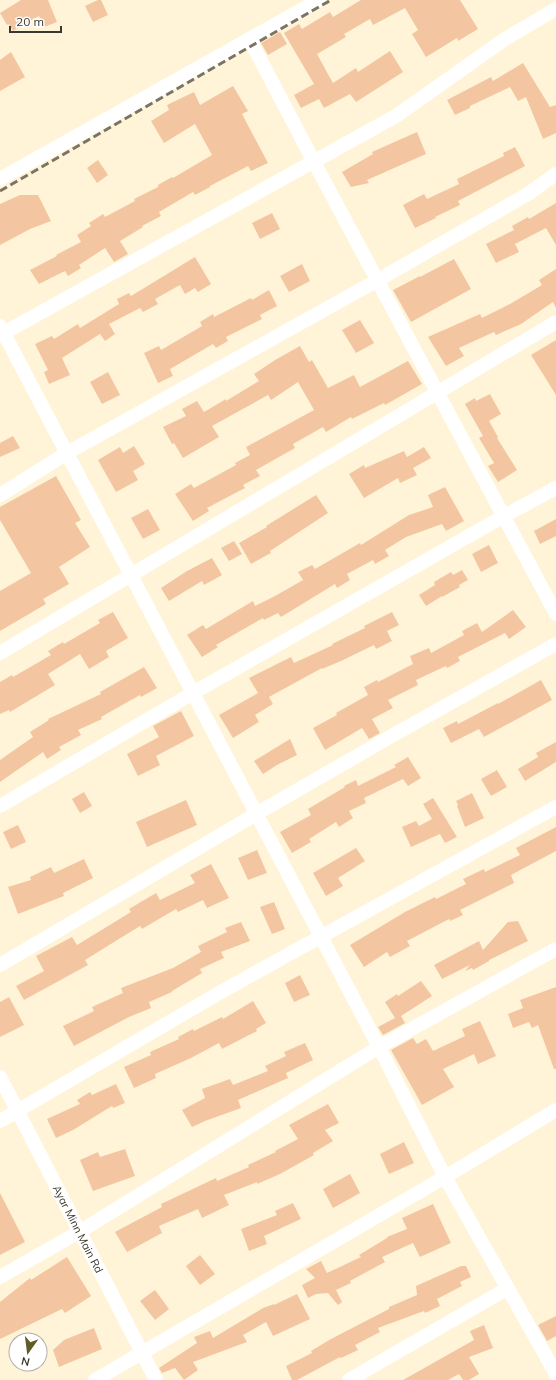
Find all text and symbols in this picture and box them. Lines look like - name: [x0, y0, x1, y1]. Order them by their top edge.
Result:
- scale bar: [10, 8, 61, 34]
- text: 20 m: [16, 14, 44, 29]
- street label: Ayar Minn Main Rd: [50, 1183, 106, 1275]
- north arrow: [8, 1332, 48, 1372]
- text: N: [20, 1354, 31, 1370]

